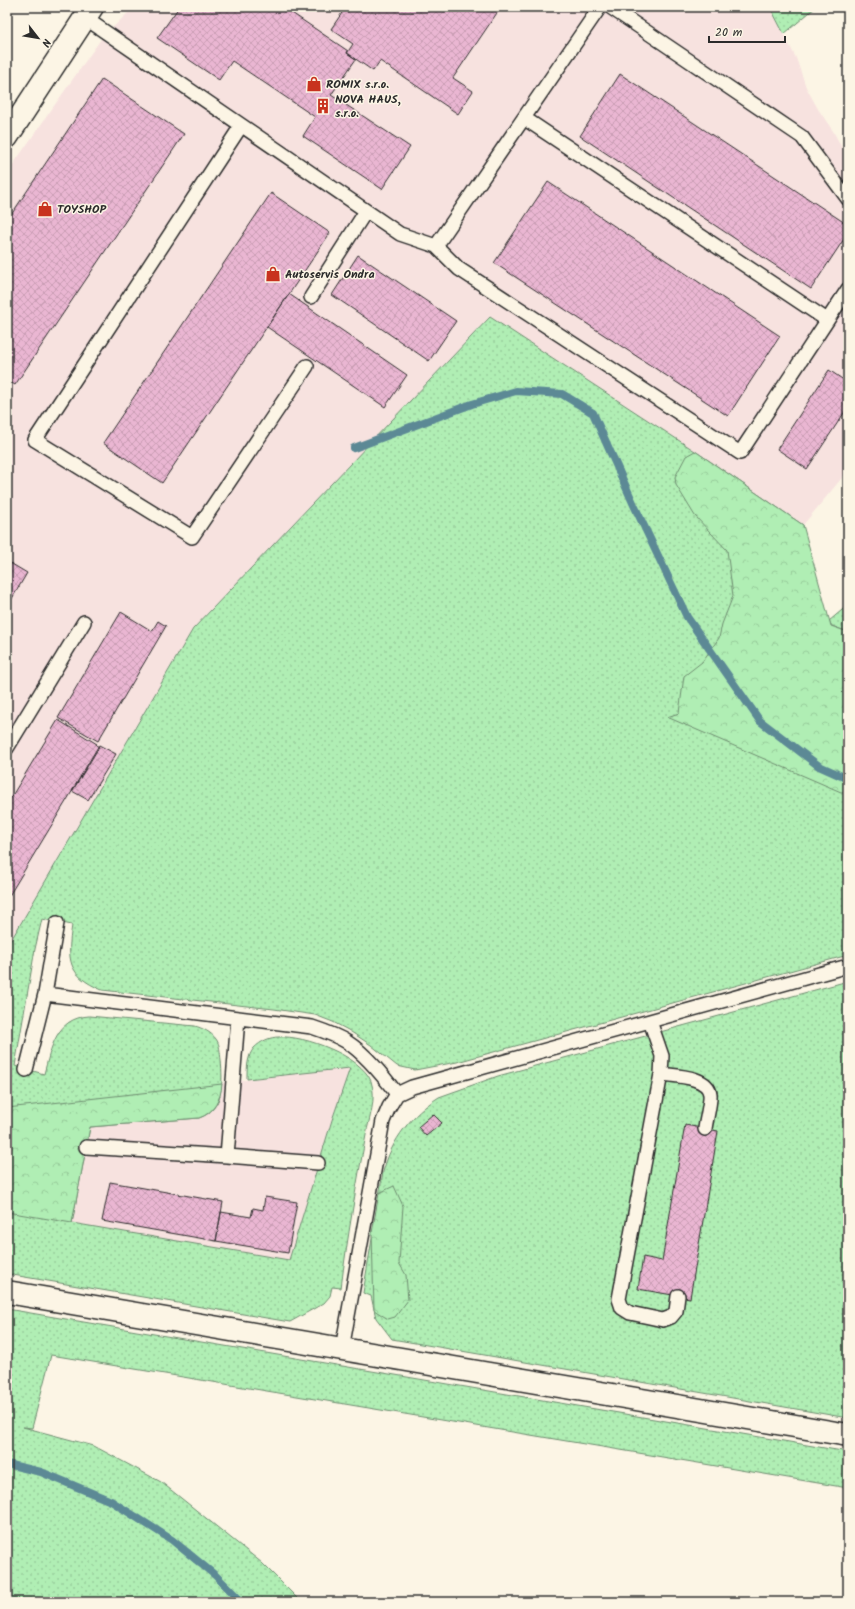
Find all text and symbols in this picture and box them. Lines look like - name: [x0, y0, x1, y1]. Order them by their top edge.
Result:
- north arrow: [18, 18, 58, 58]
- scale bar: [709, 18, 785, 44]
- text: 20 m: [715, 23, 743, 42]
- text: N: [36, 35, 55, 50]
- shop icon: ROMIX s.r.o.: [305, 75, 323, 93]
- place label: ROMIX s.r.o.: [326, 75, 389, 94]
- place label: NOVA HAUS, s.r.o.: [335, 90, 401, 123]
- building icon: NOVA HAUS, s.r.o.: [314, 97, 332, 115]
- shop icon: TOYSHOP: [36, 200, 54, 218]
- place label: TOYSHOP: [57, 200, 107, 219]
- shop icon: Autoservis Ondra: [264, 265, 282, 283]
- place label: Autoservis Ondra: [285, 265, 375, 284]

